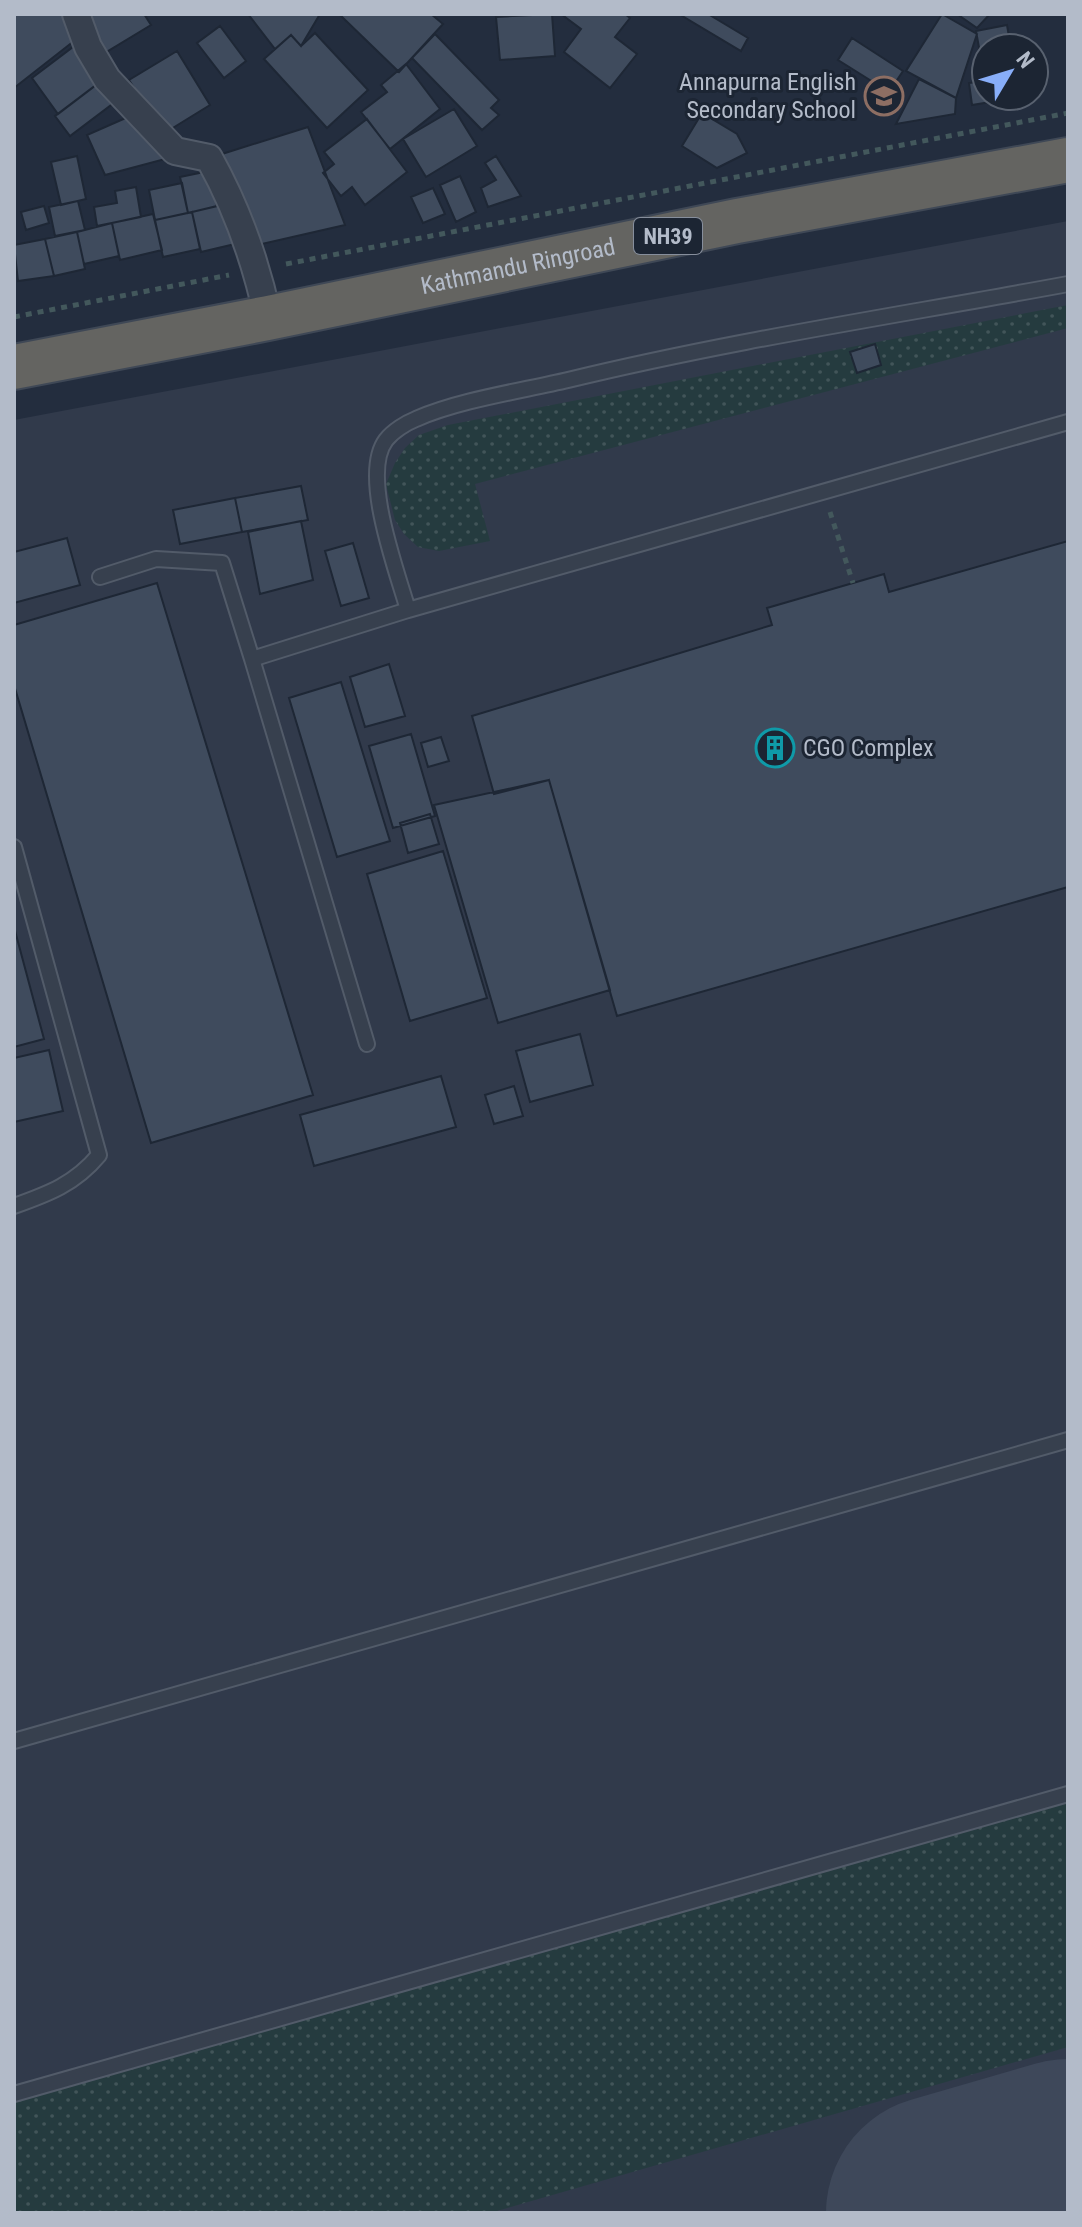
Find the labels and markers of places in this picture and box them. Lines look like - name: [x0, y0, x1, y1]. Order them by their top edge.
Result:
- place label: Annapurna English Secondary School: [679, 68, 856, 124]
- school or university icon: Annapurna English Secondary School: [863, 75, 905, 117]
- building icon: CGO Complex: [754, 727, 796, 769]
- place label: CGO Complex: [803, 734, 934, 762]

